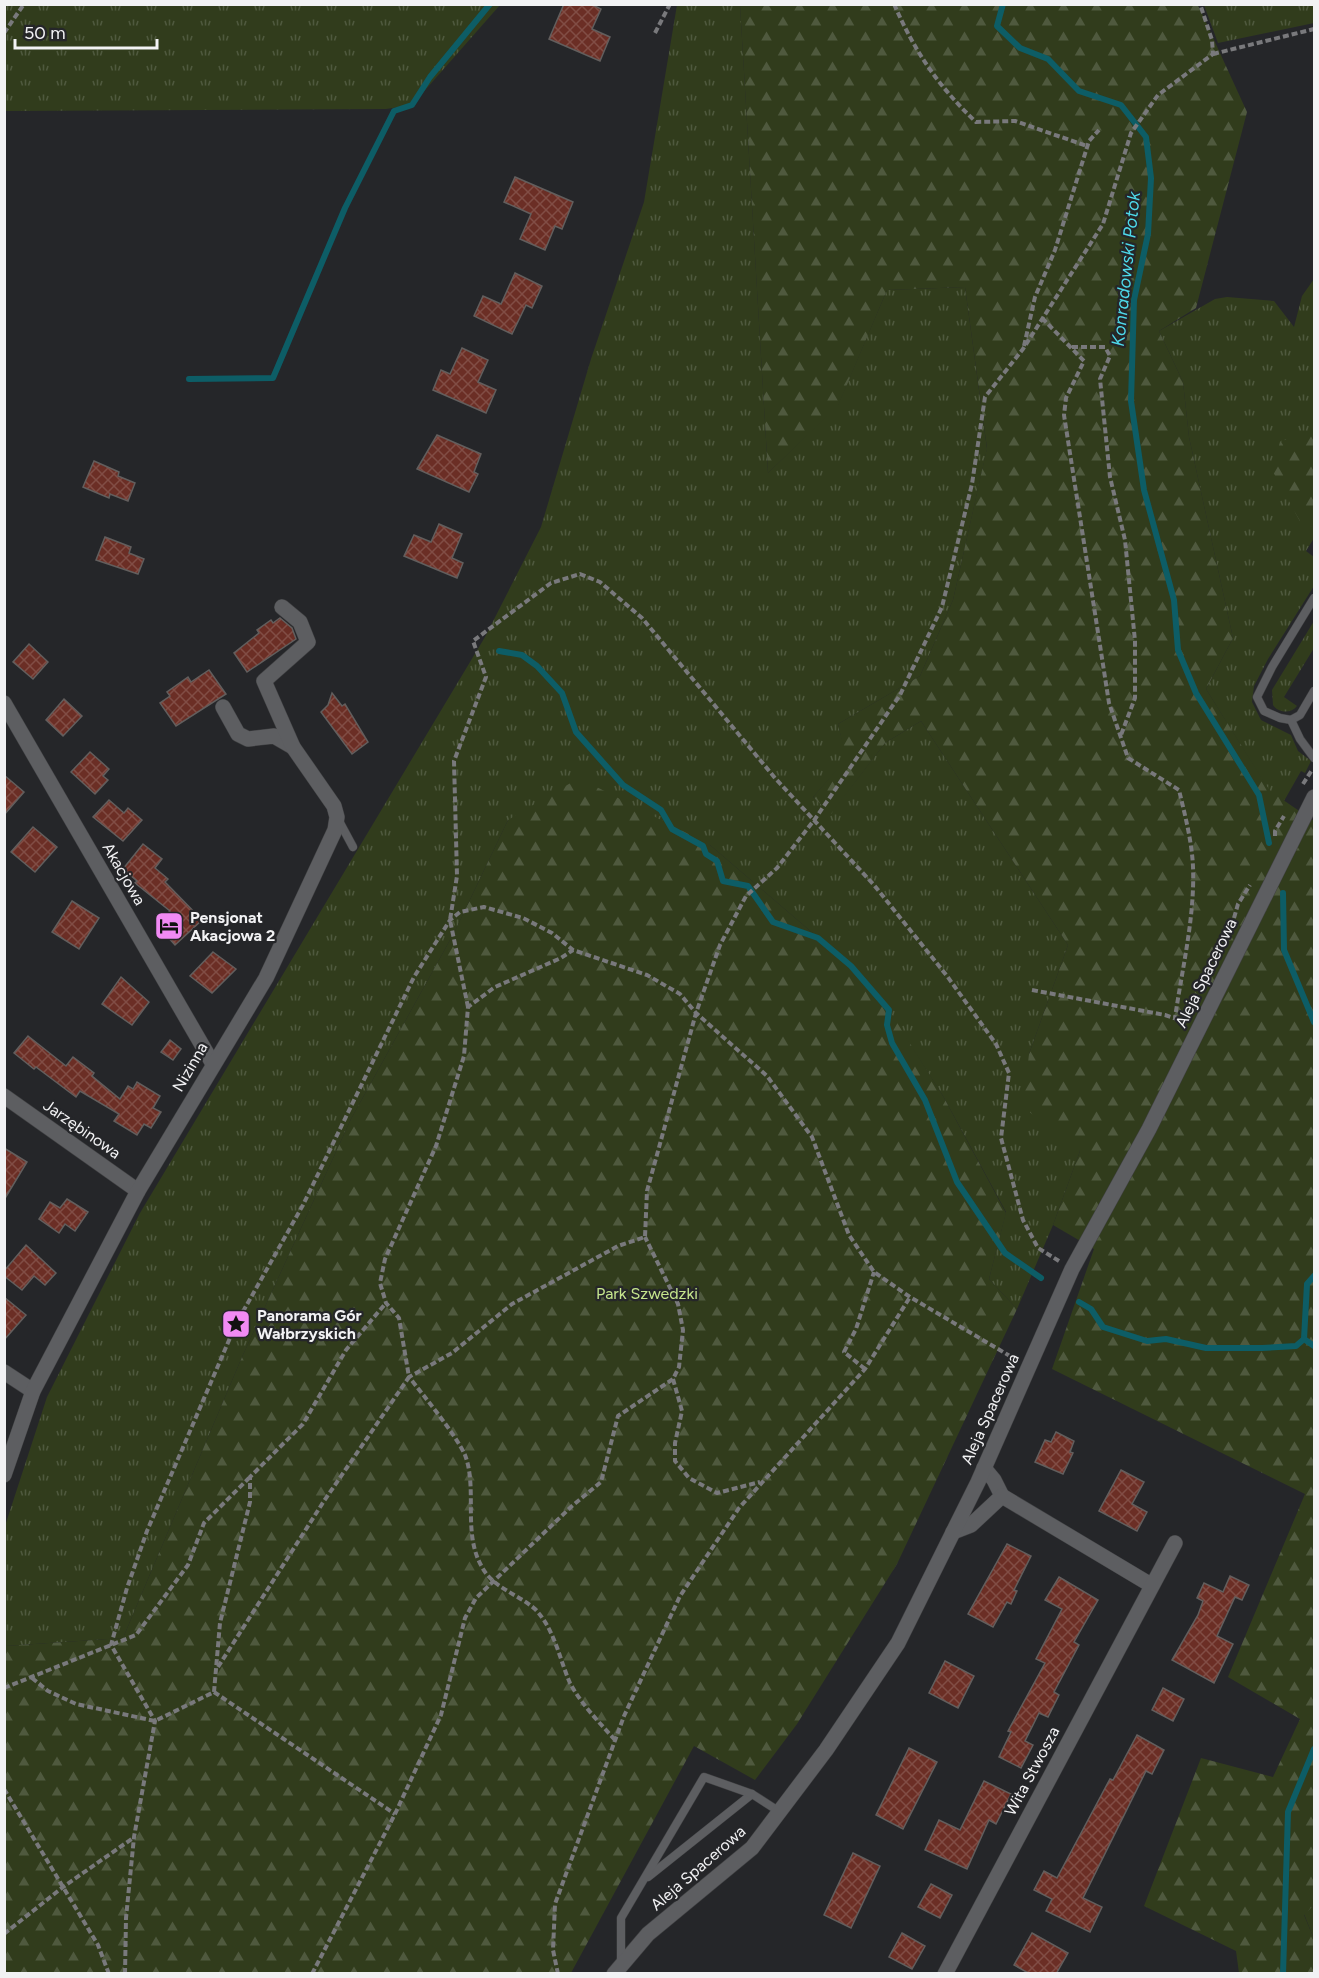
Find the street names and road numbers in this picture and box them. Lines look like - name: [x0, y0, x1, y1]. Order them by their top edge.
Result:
- street label: Akacjowa: [98, 839, 150, 909]
- street label: Aleja Spacerowa: [1171, 915, 1241, 1031]
- street label: Nizinna: [168, 1039, 212, 1095]
- street label: Jarzębinowa: [40, 1095, 124, 1163]
- street label: Aleja Spacerowa: [957, 1351, 1023, 1467]
- street label: Wita Stwosza: [1001, 1723, 1063, 1819]
- street label: Aleja Spacerowa: [647, 1822, 749, 1914]

